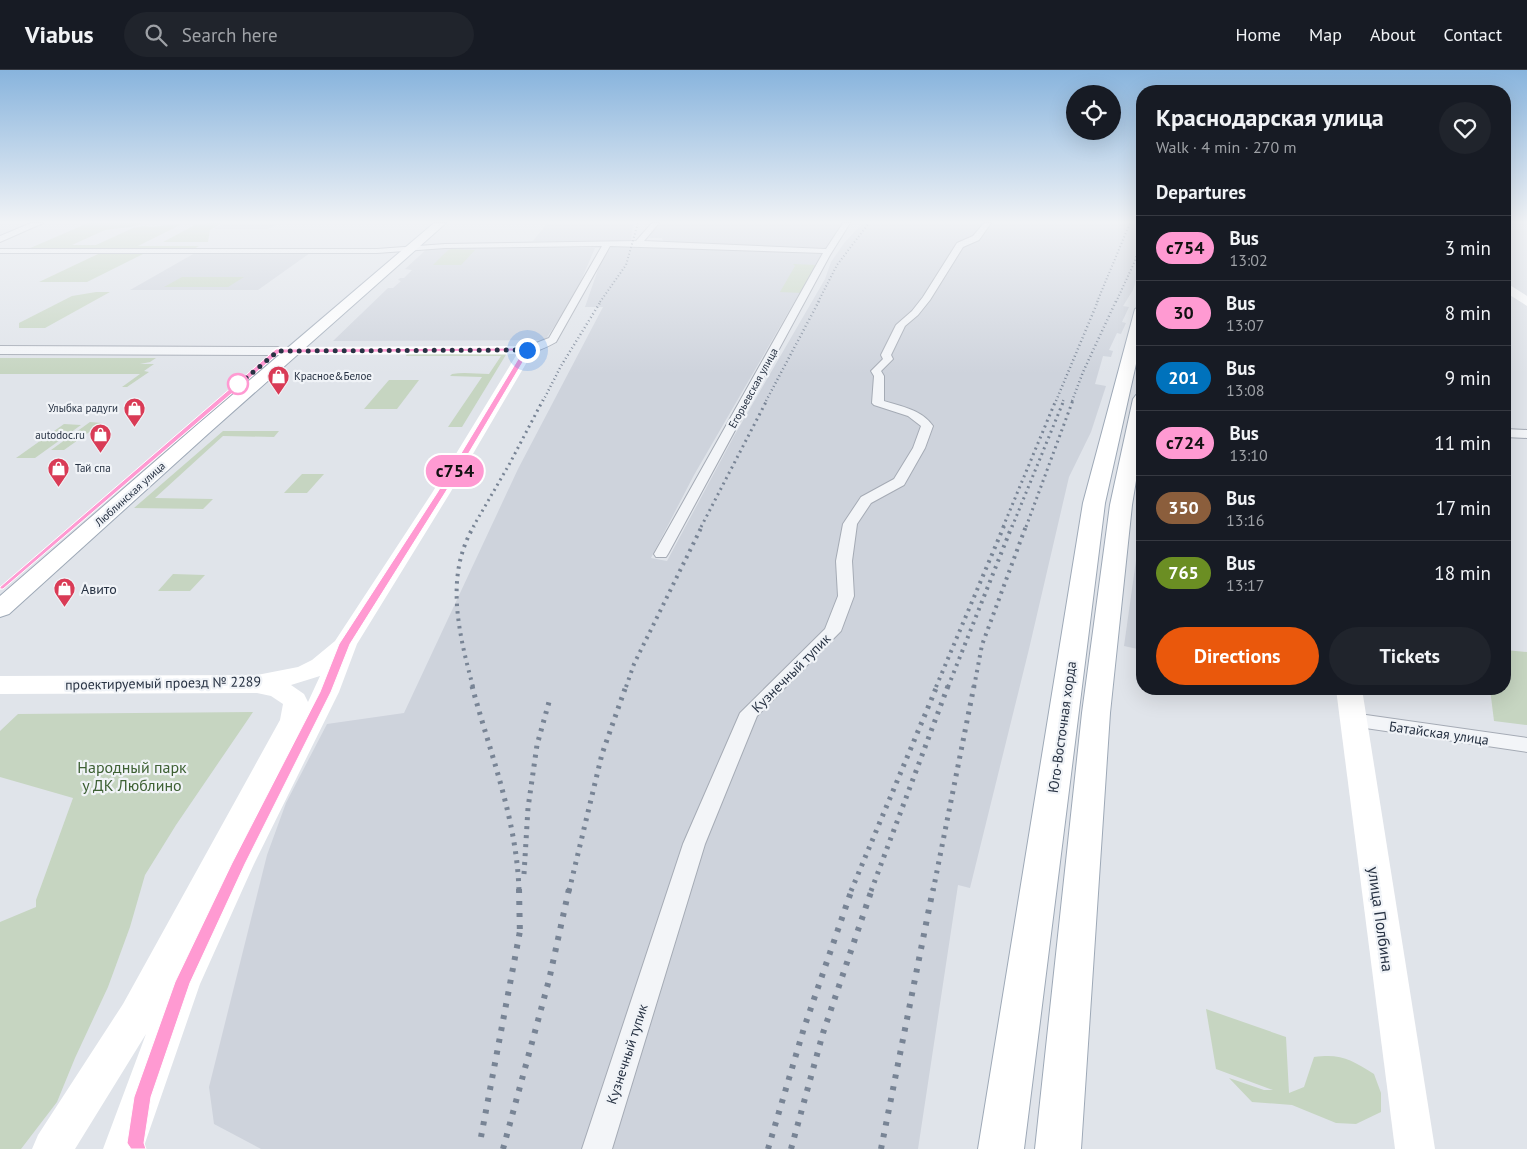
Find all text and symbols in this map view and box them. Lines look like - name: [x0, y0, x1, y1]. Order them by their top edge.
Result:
- search box: [124, 12, 474, 57]
- text: Viabus: [25, 19, 94, 50]
- icon: search: [142, 21, 170, 49]
- text: Search here: [182, 23, 278, 47]
- text: Home: [1235, 23, 1281, 46]
- text: Map: [1309, 23, 1342, 46]
- text: About: [1370, 23, 1416, 46]
- text: Contact: [1444, 23, 1502, 46]
- map controls: [1066, 85, 1121, 140]
- button: locate: [1066, 85, 1121, 140]
- text: Краснодарская улица: [1156, 102, 1384, 133]
- button: heart: [1439, 102, 1491, 154]
- text: Walk · 4 min · 270 m: [1156, 137, 1296, 157]
- text: Departures: [1156, 180, 1246, 204]
- text: Bus: [1229, 226, 1259, 250]
- text: с754: [1166, 236, 1204, 259]
- text: 3 min: [1445, 236, 1491, 260]
- text: 13:02: [1229, 250, 1268, 270]
- text: Bus: [1226, 291, 1255, 315]
- text: 30: [1173, 301, 1194, 324]
- text: 8 min: [1445, 301, 1491, 325]
- text: 13:07: [1226, 315, 1264, 335]
- your location: [515, 338, 540, 363]
- street label: Егорьевская улица: [725, 345, 781, 431]
- text: Bus: [1226, 356, 1255, 380]
- shop icon: Красное&Белое: [266, 364, 290, 395]
- text: 201: [1168, 366, 1199, 389]
- text: 9 min: [1445, 366, 1491, 390]
- place label: Красное&Белое: [294, 369, 372, 383]
- unlabelled marker: [227, 373, 249, 395]
- text: 13:08: [1226, 380, 1264, 400]
- shop icon: Улыбка радуги: [122, 396, 146, 427]
- place label: Улыбка радуги: [48, 401, 118, 415]
- text: Bus: [1229, 421, 1259, 445]
- shop icon: autodoc.ru: [89, 423, 113, 454]
- place label: autodoc.ru: [35, 428, 85, 442]
- text: с724: [1166, 431, 1204, 454]
- text: 11 min: [1434, 431, 1491, 455]
- text: 13:10: [1229, 445, 1268, 465]
- line badge: с754: [420, 455, 490, 487]
- shop icon: Тай спа: [47, 456, 71, 487]
- street label: Люблинская улица: [91, 459, 168, 530]
- text: с754: [436, 459, 474, 482]
- place label: Тай спа: [75, 461, 111, 475]
- text: Bus: [1226, 486, 1255, 510]
- text: 350: [1168, 496, 1199, 519]
- text: 17 min: [1435, 496, 1491, 520]
- text: 13:16: [1226, 510, 1264, 530]
- text: Bus: [1226, 551, 1255, 575]
- text: 765: [1168, 561, 1199, 584]
- text: 18 min: [1434, 561, 1491, 585]
- text: 13:17: [1226, 575, 1264, 595]
- shop icon: Авито: [53, 577, 77, 608]
- place label: Авито: [81, 580, 117, 598]
- button: Directions: [1156, 627, 1319, 685]
- button: Tickets: [1329, 627, 1491, 685]
- street label: Кузнечный тупик: [748, 629, 835, 716]
- street label: Юго-Восточная хорда: [1044, 660, 1080, 794]
- street label: проектируемый проезд № 2289: [65, 672, 261, 694]
- street label: Батайская улица: [1388, 717, 1490, 749]
- park label: Народный парк у ДК Люблино: [77, 757, 187, 795]
- street label: улица Полбина: [1364, 865, 1398, 973]
- street label: Кузнечный тупик: [602, 1001, 652, 1107]

